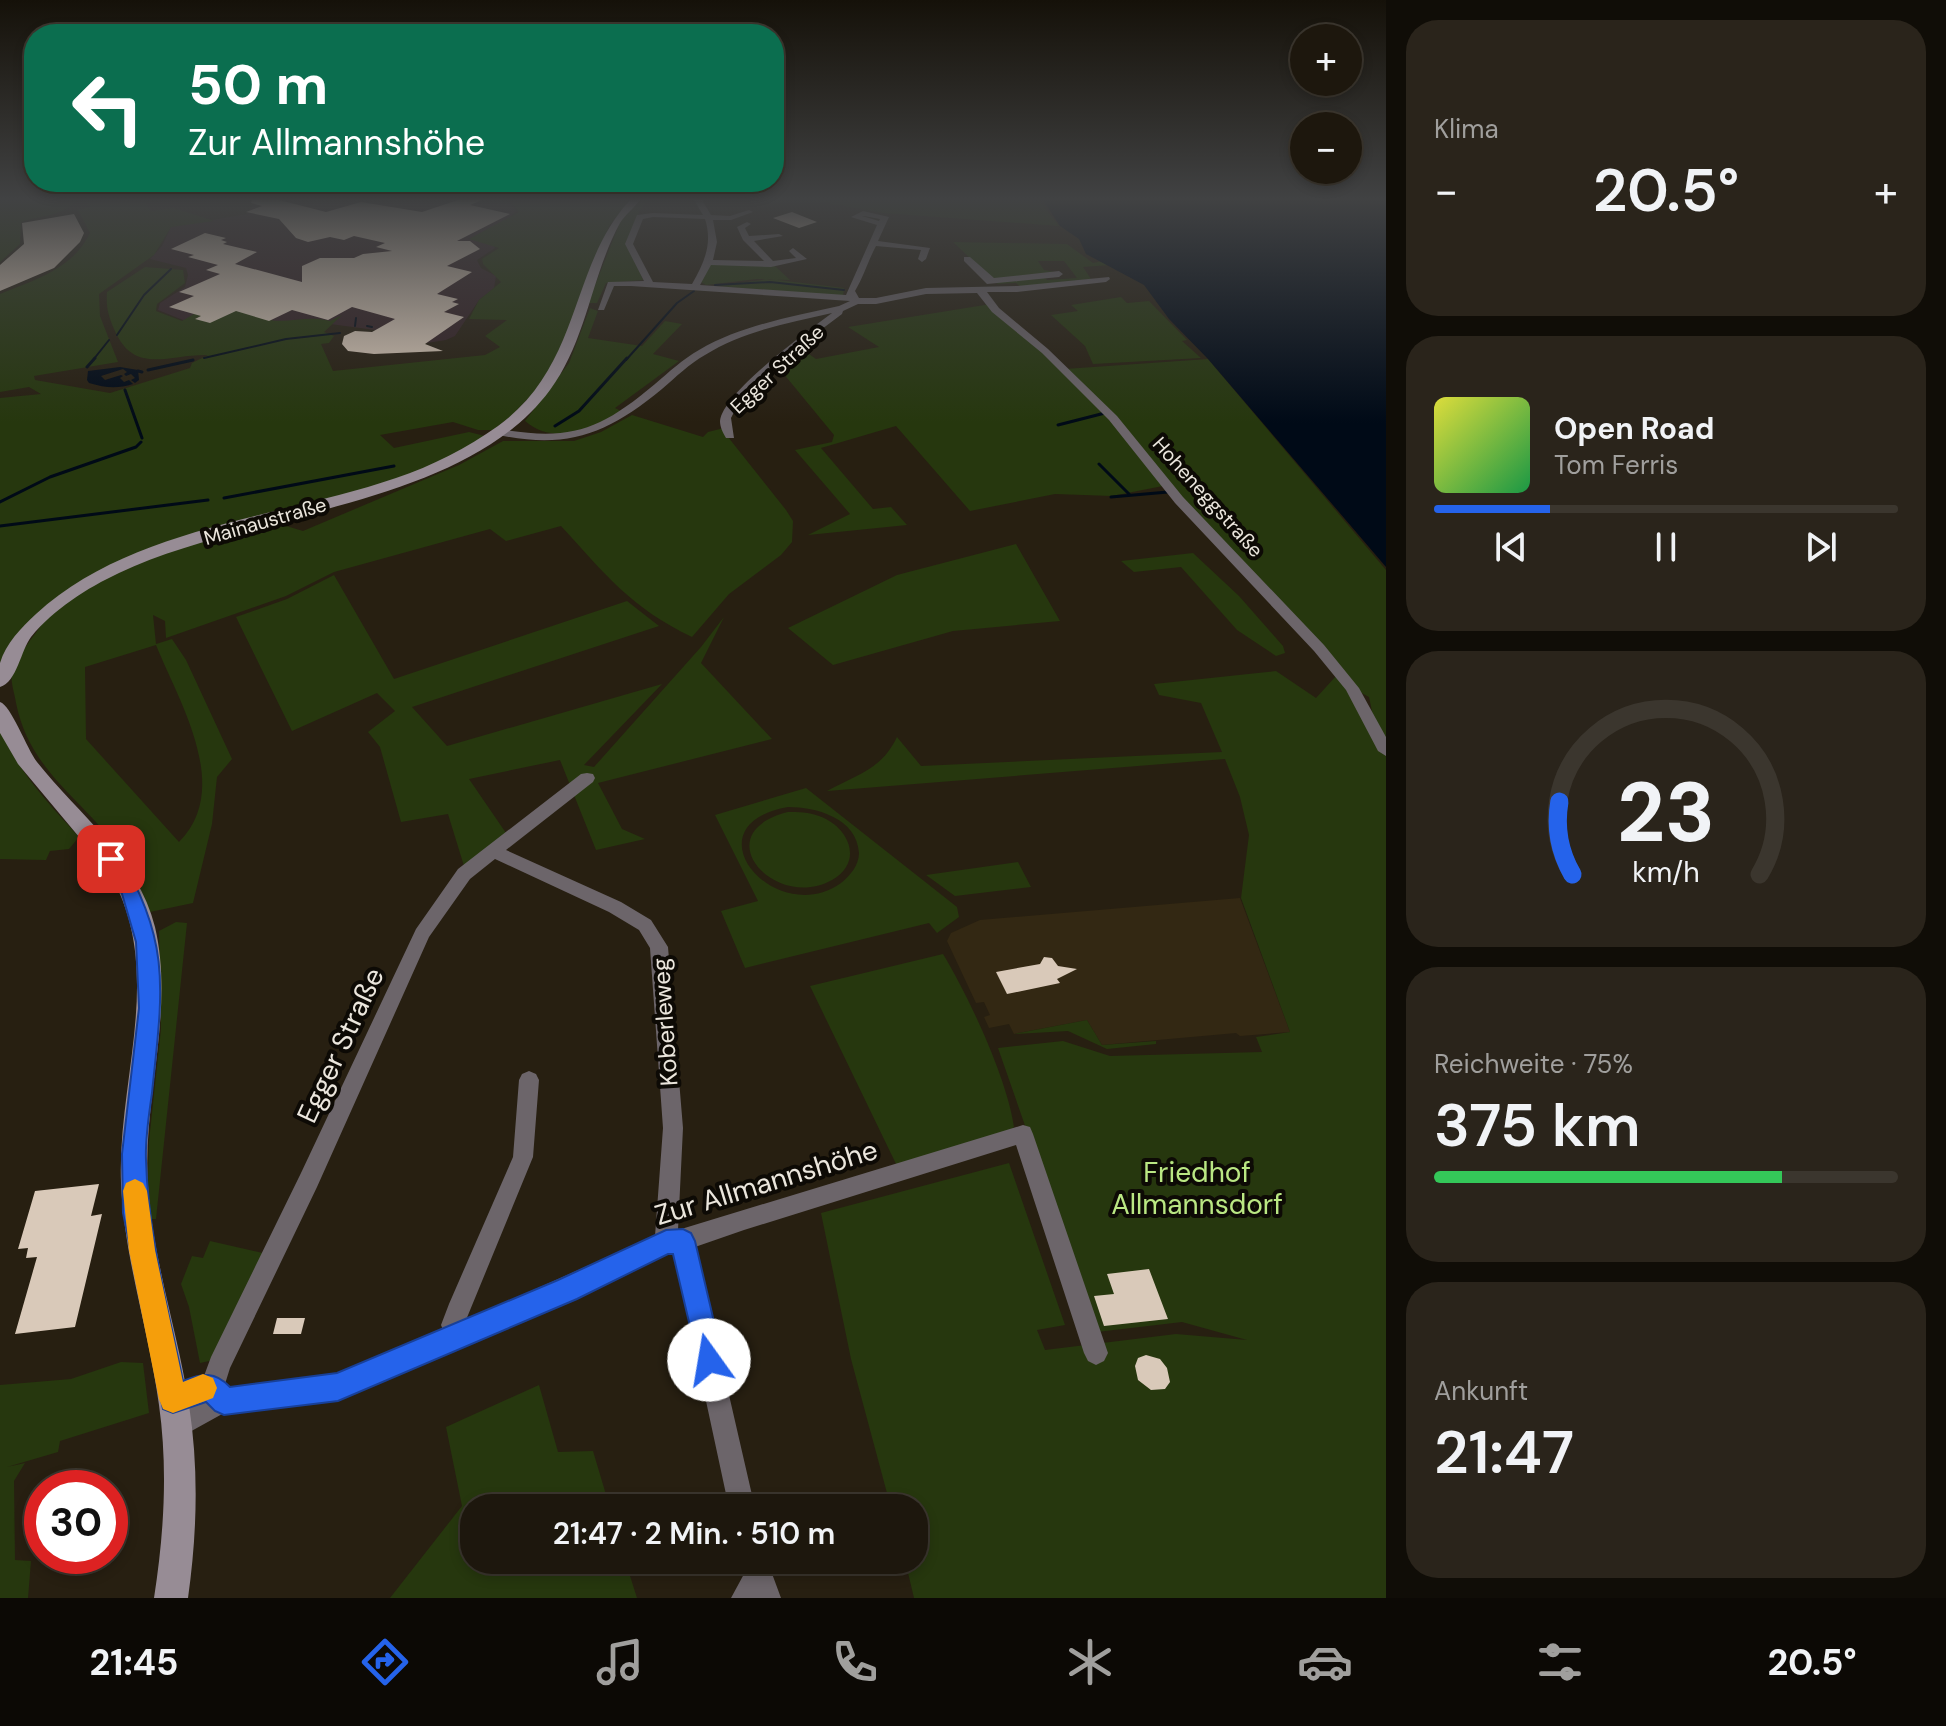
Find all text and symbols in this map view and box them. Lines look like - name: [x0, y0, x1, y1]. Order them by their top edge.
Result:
- map controls: [1290, 24, 1362, 184]
- button: +: [1290, 24, 1362, 96]
- text: 50 m: [188, 48, 328, 121]
- icon: left: [56, 56, 160, 160]
- button: −: [1290, 112, 1362, 184]
- text: Klima: [1434, 112, 1499, 146]
- text: Zur Allmannshöhe: [188, 119, 485, 166]
- text: 20.5°: [1593, 151, 1739, 230]
- text: −: [1434, 162, 1458, 220]
- text: +: [1874, 162, 1898, 220]
- street label: Egger Straße: [724, 319, 830, 419]
- text: Open Road: [1554, 409, 1714, 448]
- street label: Hoheneggstraße: [1147, 431, 1269, 563]
- text: Tom Ferris: [1554, 448, 1678, 482]
- street label: Mainaustraße: [201, 491, 329, 551]
- icon: previous: [1489, 525, 1533, 569]
- icon: pause: [1644, 525, 1688, 569]
- icon: next: [1799, 525, 1843, 569]
- text: 23: [1617, 758, 1715, 867]
- pin: [77, 825, 145, 893]
- icon: arrive: [89, 837, 133, 881]
- text: km/h: [1632, 854, 1700, 891]
- street label: Koberleweg: [645, 957, 684, 1087]
- street label: Egger Straße: [288, 962, 393, 1129]
- text: Reichweite · 75%: [1434, 1047, 1633, 1081]
- text: 375 km: [1434, 1086, 1641, 1165]
- street label: Zur Allmannshöhe: [650, 1131, 882, 1234]
- park label: Friedhof Allmannsdorf: [1111, 1154, 1283, 1223]
- position arrow: [667, 1318, 751, 1402]
- text: Ankunft: [1434, 1374, 1528, 1408]
- text: 21:47: [1434, 1413, 1574, 1492]
- speed limit sign: 30: [24, 1470, 128, 1574]
- text: 21:47 · 2 Min. · 510 m: [553, 1514, 835, 1553]
- icon: directions: [357, 1634, 413, 1690]
- icon: music: [592, 1634, 648, 1690]
- icon: phone: [827, 1634, 883, 1690]
- icon: climate: [1062, 1634, 1118, 1690]
- icon: car: [1297, 1634, 1353, 1690]
- icon: filters: [1532, 1634, 1588, 1690]
- text: 21:45: [90, 1639, 178, 1686]
- text: 20.5°: [1767, 1639, 1856, 1686]

